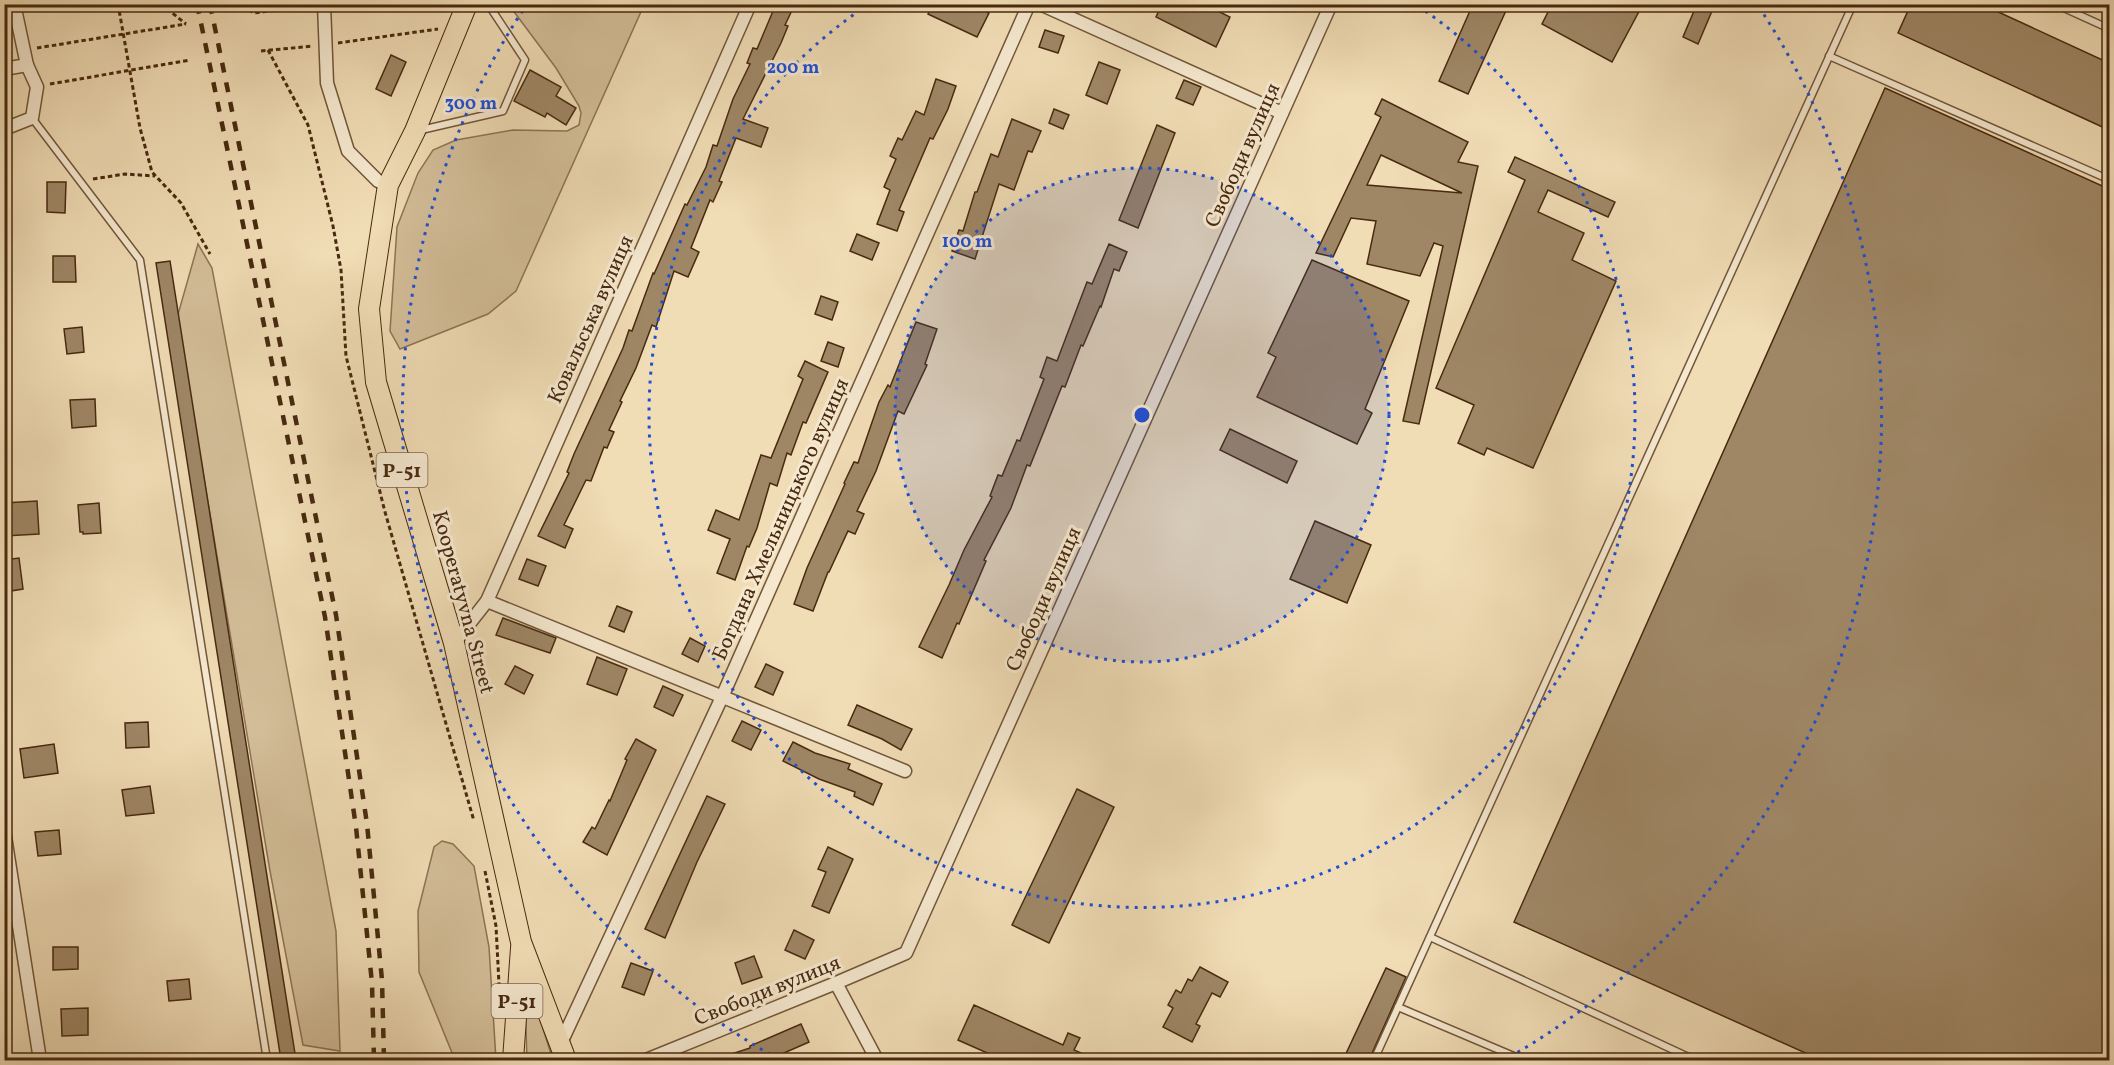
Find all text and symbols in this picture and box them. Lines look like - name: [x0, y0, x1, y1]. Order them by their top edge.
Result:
- text: 200 m: [767, 56, 819, 81]
- street label: Свободи вулиця: [1199, 79, 1288, 233]
- text: 300 m: [445, 92, 497, 117]
- text: 100 m: [942, 230, 992, 255]
- street label: Ковальська вулиця: [541, 231, 642, 408]
- street label: Богдана Хмельницького вулиця: [706, 374, 857, 665]
- centre of rings: [1132, 405, 1152, 425]
- road number: Р-51: [376, 453, 428, 487]
- street label: Kooperatyvna Street: [424, 507, 501, 697]
- street label: Свободи вулиця: [1000, 523, 1089, 677]
- street label: Свободи вулиця: [690, 949, 845, 1034]
- road number: Р-51: [492, 984, 542, 1018]

